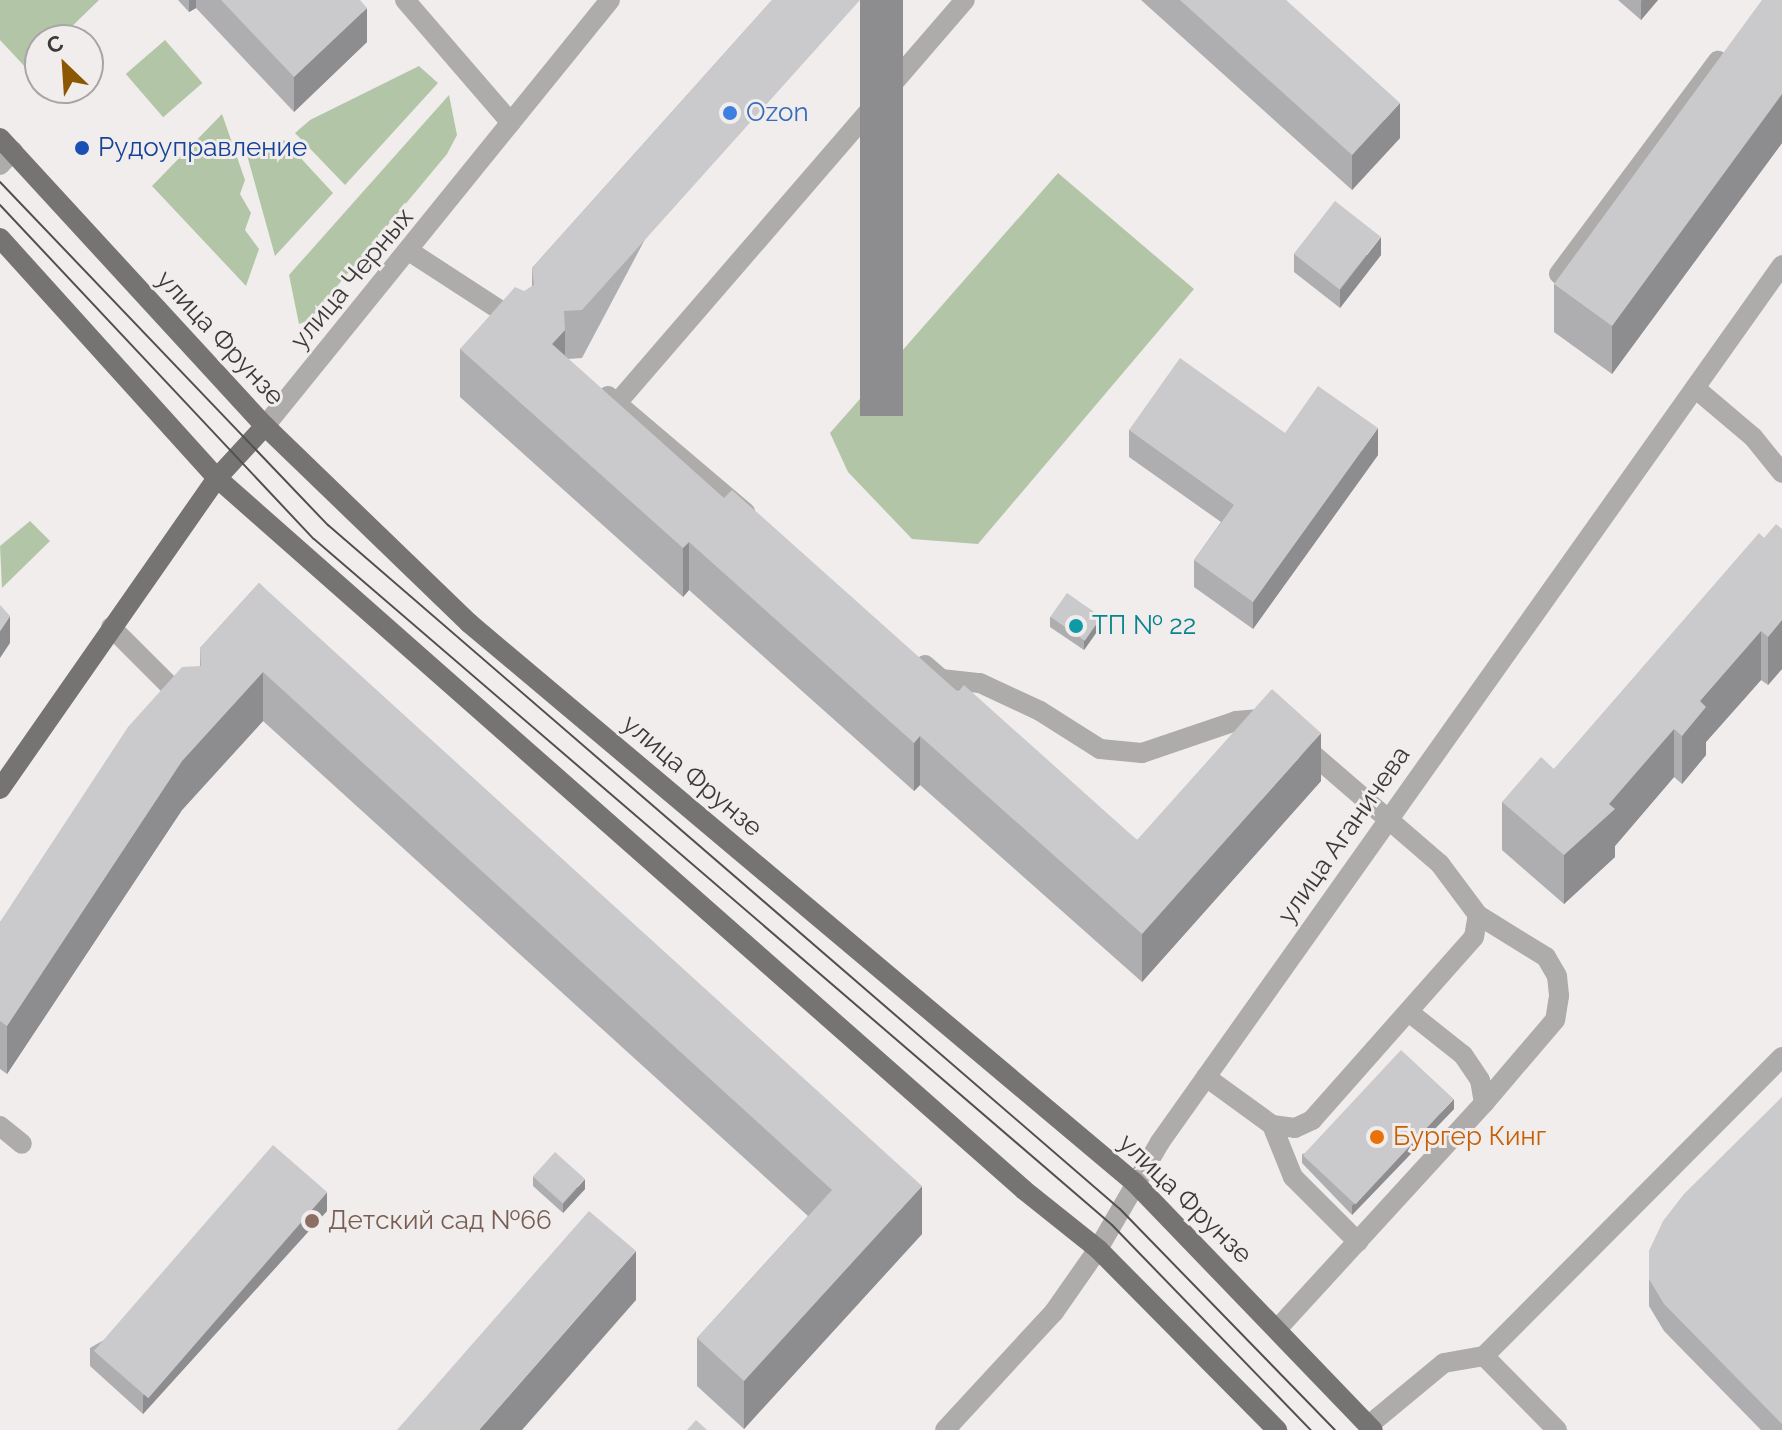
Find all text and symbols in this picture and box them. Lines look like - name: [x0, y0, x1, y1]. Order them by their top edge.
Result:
- north arrow: [24, 24, 104, 104]
- text: С: [42, 29, 67, 59]
- place label: Ozon: [746, 97, 809, 129]
- marker: Ozon: [721, 104, 739, 122]
- place label: Рудоуправление: [98, 132, 307, 164]
- marker: Рудоуправление: [73, 139, 91, 157]
- street label: улица Черных: [284, 202, 420, 356]
- street label: улица Фрунзе: [150, 264, 290, 412]
- place label: ТП № 22: [1092, 610, 1196, 642]
- marker: ТП № 22: [1067, 617, 1085, 635]
- street label: улица Фрунзе: [616, 708, 768, 844]
- street label: улица Аганичева: [1271, 740, 1417, 930]
- place label: Бургер Кинг: [1393, 1121, 1546, 1153]
- street label: улица Фрунзе: [1112, 1128, 1258, 1270]
- marker: Бургер Кинг: [1368, 1128, 1386, 1146]
- place label: Детский сад №66: [328, 1205, 552, 1237]
- marker: Детский сад №66: [303, 1212, 321, 1230]

